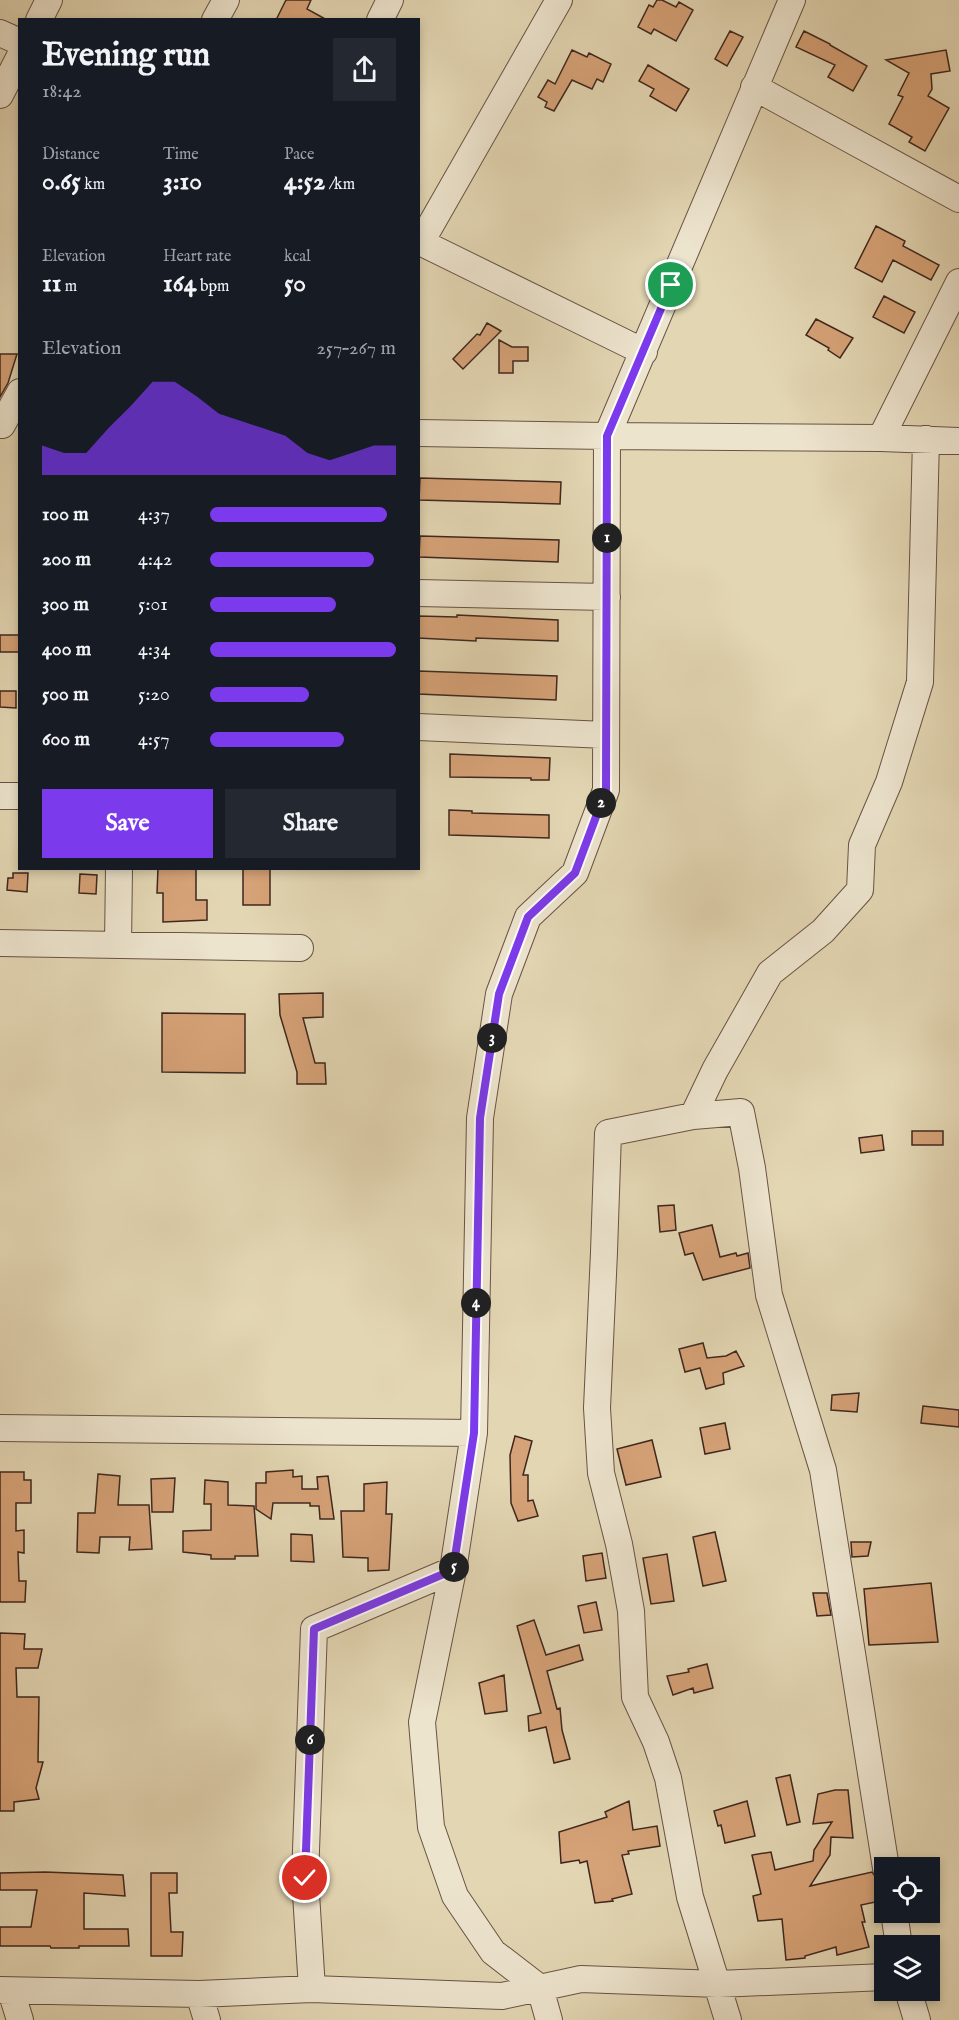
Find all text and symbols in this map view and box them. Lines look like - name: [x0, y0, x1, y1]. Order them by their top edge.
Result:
- text: Evening run: [42, 35, 210, 77]
- button: share: [333, 38, 396, 101]
- text: 18:42: [42, 79, 82, 104]
- text: Distance: [42, 145, 100, 165]
- text: Time: [163, 145, 199, 165]
- text: Pace: [284, 145, 314, 165]
- text: 0.65: [42, 165, 81, 198]
- text: 3:10: [163, 165, 202, 198]
- text: 4:52: [284, 165, 325, 198]
- text: km: [81, 175, 105, 195]
- text: /km: [325, 175, 355, 195]
- text: Elevation: [42, 247, 105, 267]
- text: Heart rate: [163, 247, 231, 267]
- text: kcal: [284, 247, 311, 267]
- pin: [645, 259, 696, 310]
- text: 11: [42, 267, 61, 300]
- text: 164: [163, 267, 196, 300]
- text: 50: [284, 267, 306, 300]
- icon: arrive: [654, 268, 687, 301]
- text: m: [61, 277, 77, 297]
- text: bpm: [196, 277, 229, 297]
- text: Elevation: [42, 336, 121, 361]
- text: 257–267 m: [316, 336, 396, 361]
- text: 100 m: [42, 502, 89, 527]
- text: 4:37: [138, 502, 170, 527]
- pin: 1: [592, 523, 622, 553]
- text: 1: [604, 528, 610, 548]
- text: 200 m: [42, 547, 91, 572]
- text: 4:42: [138, 547, 172, 572]
- text: 300 m: [42, 592, 89, 617]
- text: 5:01: [138, 592, 168, 617]
- text: 400 m: [42, 637, 91, 662]
- text: 4:34: [138, 637, 170, 662]
- text: 500 m: [42, 682, 89, 707]
- text: 5:20: [138, 682, 170, 707]
- text: 600 m: [42, 727, 90, 752]
- text: 4:57: [138, 727, 170, 752]
- pin: 2: [586, 788, 616, 818]
- button: Save: [42, 789, 213, 858]
- button: Share: [225, 789, 396, 858]
- text: 2: [597, 793, 605, 813]
- pin: 3: [477, 1023, 507, 1053]
- text: 3: [489, 1028, 495, 1048]
- pin: 4: [461, 1288, 491, 1318]
- text: 4: [472, 1293, 480, 1313]
- pin: 5: [439, 1552, 469, 1582]
- text: 5: [451, 1557, 457, 1577]
- pin: 6: [295, 1725, 325, 1755]
- text: 6: [307, 1730, 313, 1750]
- pin: [279, 1852, 330, 1903]
- map controls: [874, 1857, 940, 2001]
- button: locate: [874, 1857, 940, 1923]
- icon: check: [288, 1861, 321, 1894]
- button: layers: [874, 1935, 940, 2001]

